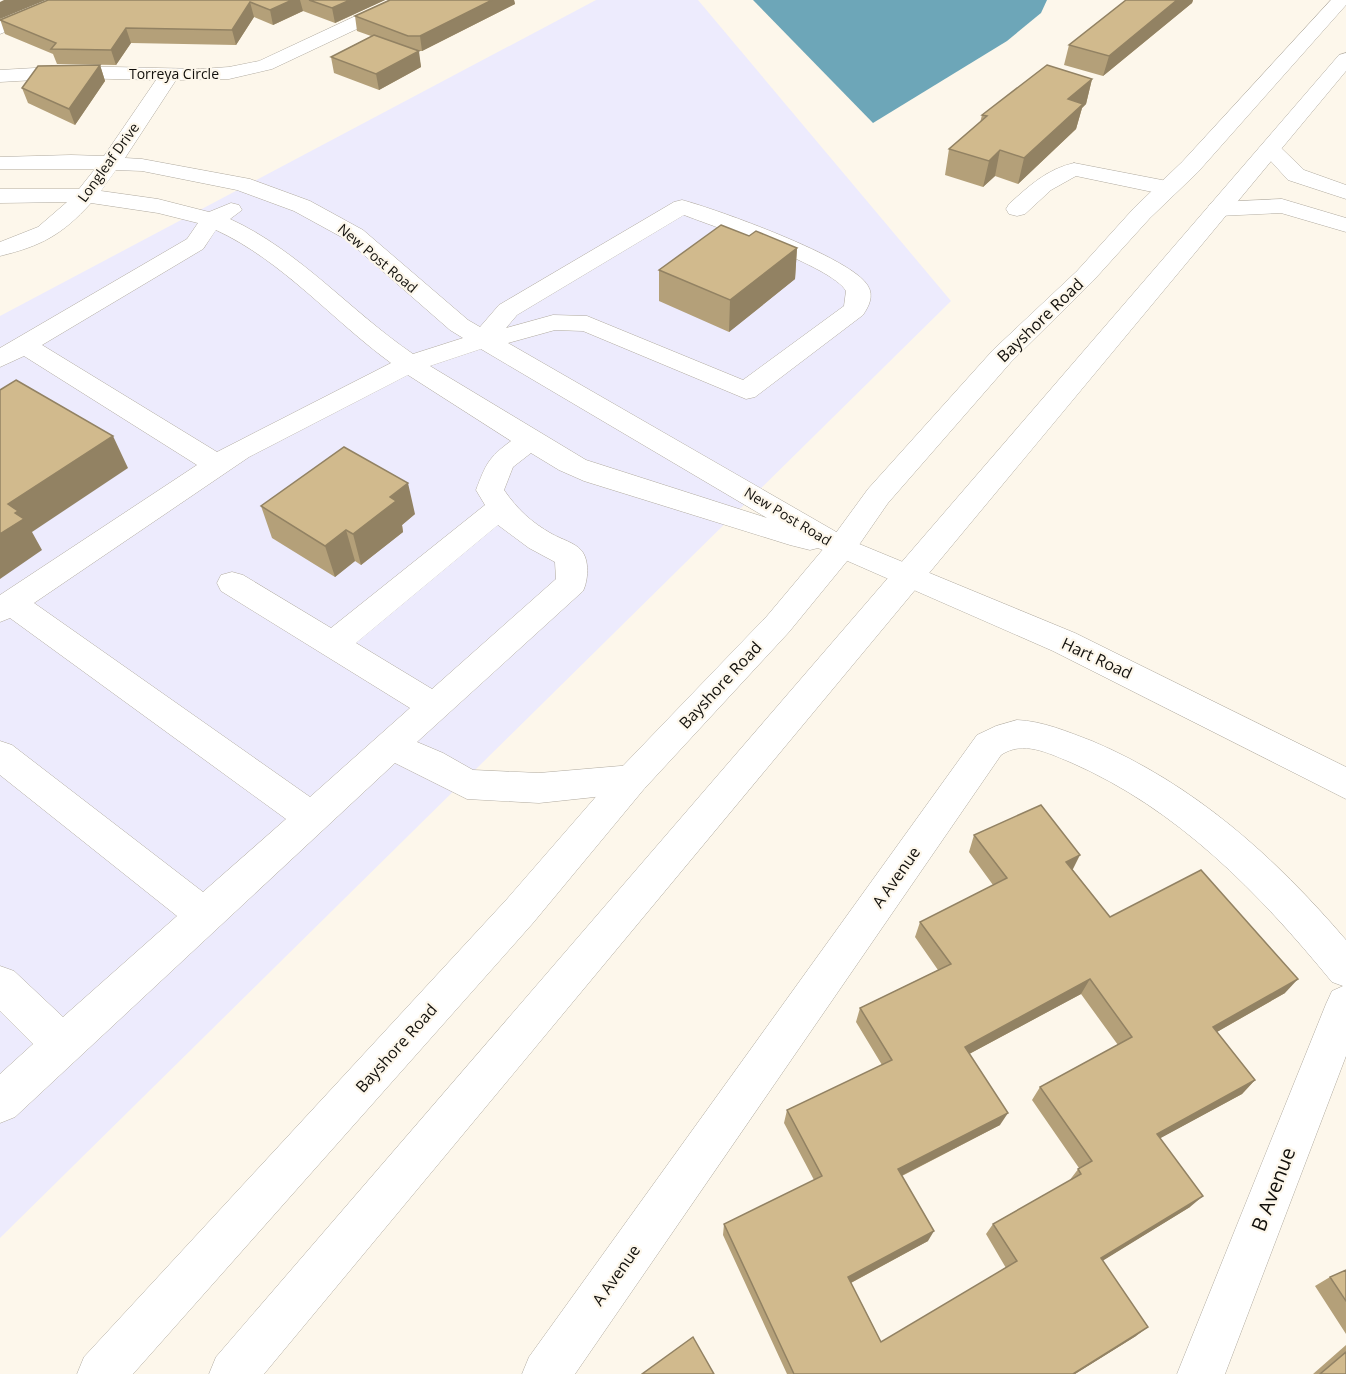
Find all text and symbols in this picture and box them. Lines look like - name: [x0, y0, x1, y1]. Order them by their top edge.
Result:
- street label: Torreya Circle: [129, 64, 219, 83]
- street label: Longleaf Drive: [73, 118, 143, 205]
- street label: New Post Road: [334, 219, 422, 297]
- street label: Bayshore Road: [992, 273, 1088, 367]
- street label: New Post Road: [741, 483, 835, 549]
- street label: Hart Road: [1058, 632, 1136, 684]
- street label: Bayshore Road: [674, 636, 766, 734]
- street label: A Avenue: [867, 842, 925, 912]
- street label: Bayshore Road: [350, 999, 442, 1097]
- street label: B Avenue: [1245, 1143, 1301, 1235]
- street label: A Avenue: [587, 1240, 645, 1310]

